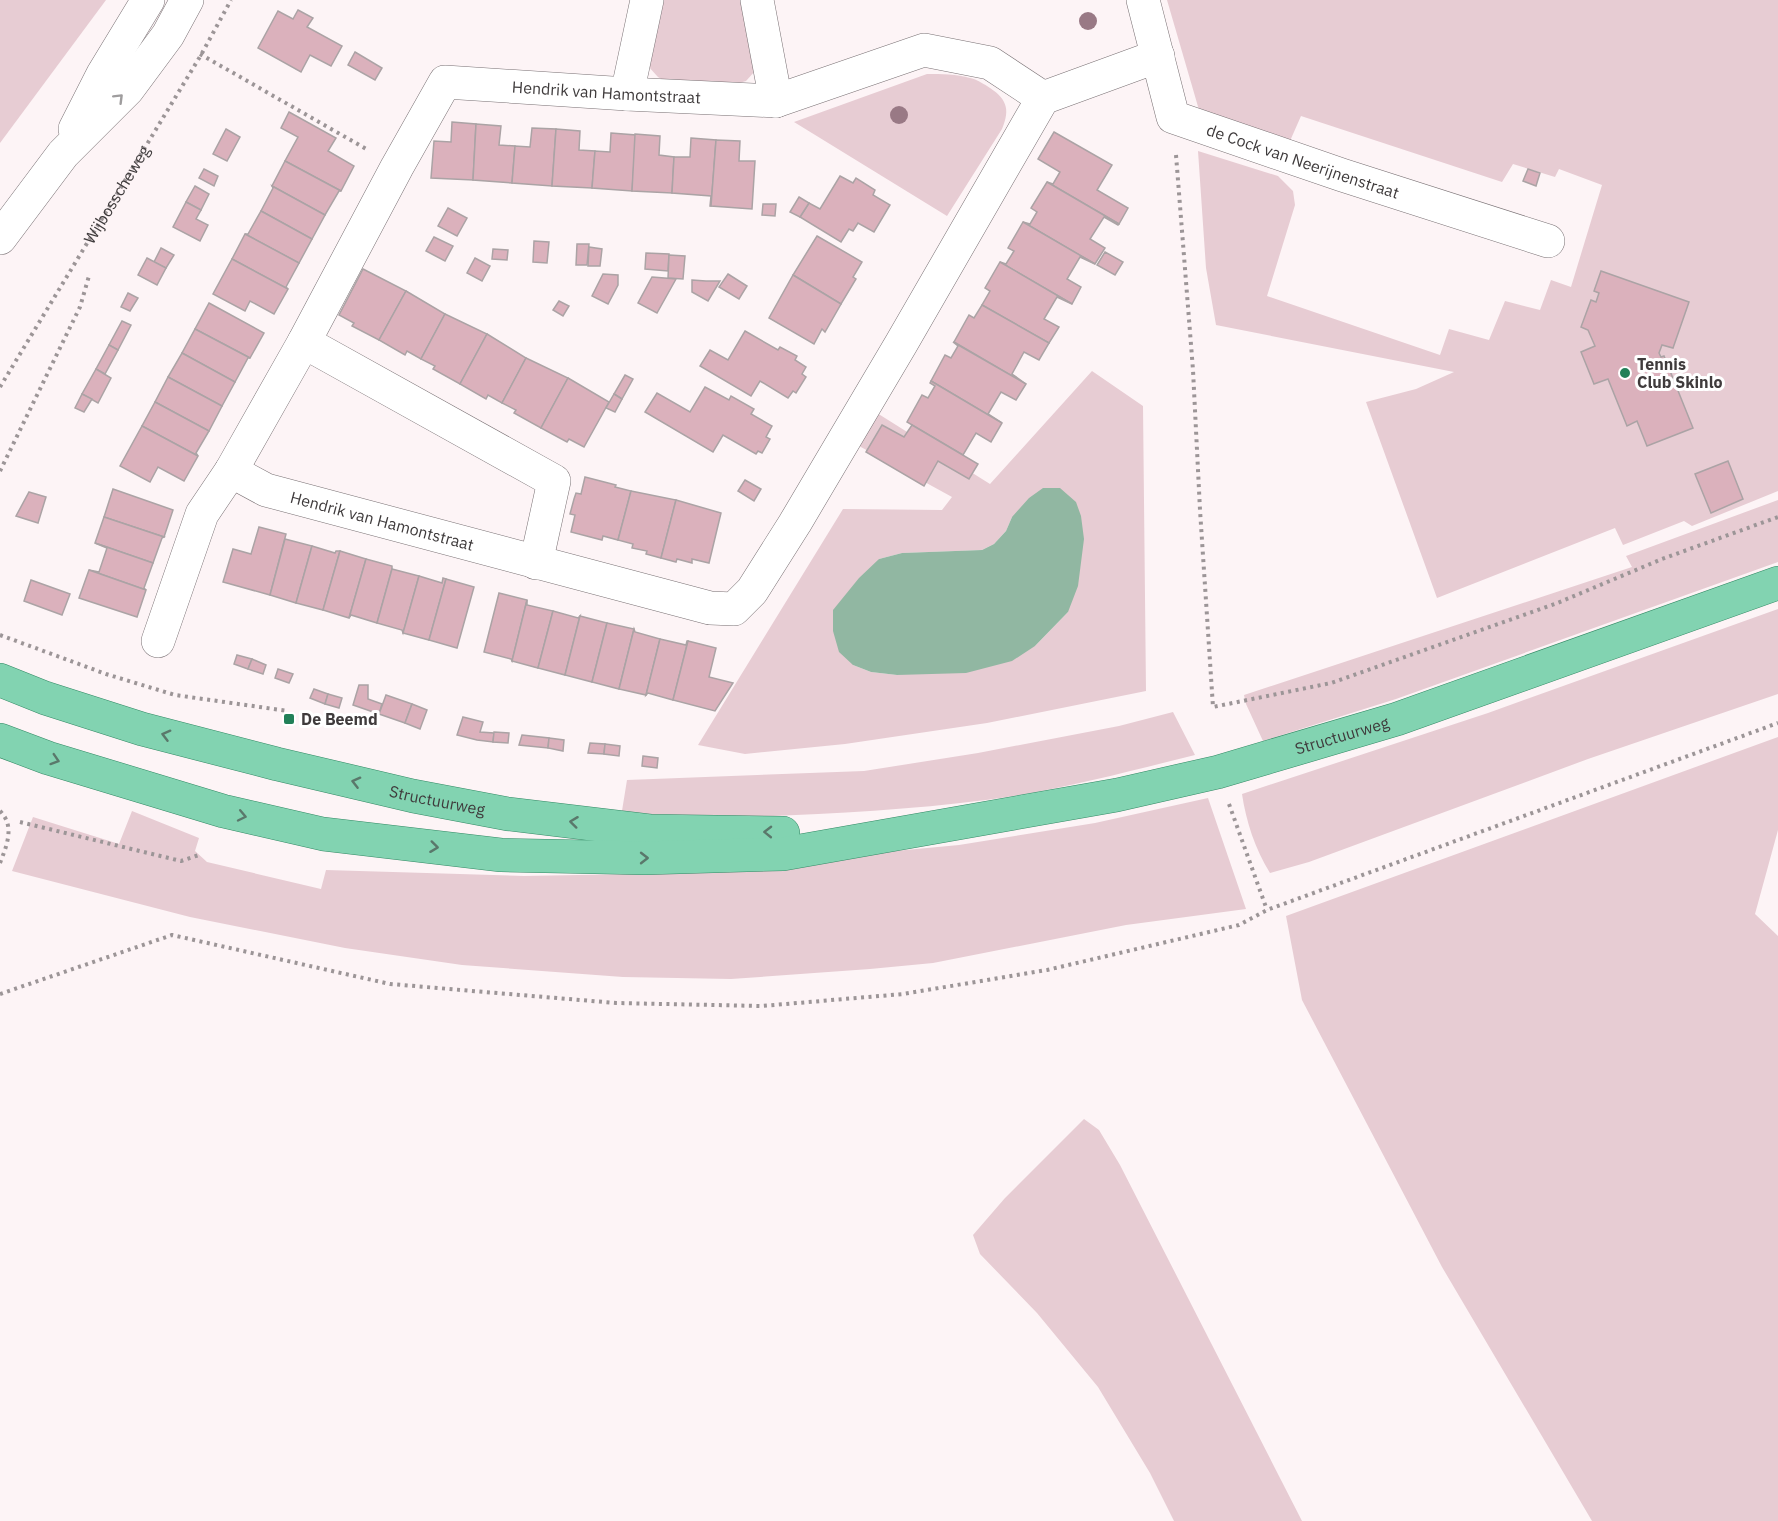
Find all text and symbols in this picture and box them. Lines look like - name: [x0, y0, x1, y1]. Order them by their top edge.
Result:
- street label: Hendrik van Hamontstraat: [511, 76, 701, 107]
- one-way arrow: [113, 94, 123, 105]
- street label: de Cock van Neerijnenstraat: [1204, 119, 1402, 203]
- street label: Wijbosscheweg: [79, 141, 154, 247]
- place label: Tennis Club Skinlo: [1637, 354, 1723, 392]
- marker: Tennis Club Skinlo: [1618, 366, 1632, 380]
- street label: Hendrik van Hamontstraat: [288, 487, 476, 555]
- place label: De Beemd: [301, 709, 378, 729]
- marker: De Beemd: [282, 712, 296, 726]
- street label: Structuurweg: [1292, 712, 1392, 759]
- one-way arrow: [162, 730, 172, 743]
- one-way arrow: [49, 753, 60, 765]
- one-way arrow: [351, 777, 361, 790]
- street label: Structuurweg: [387, 781, 487, 820]
- one-way arrow: [237, 808, 247, 821]
- one-way arrow: [569, 816, 578, 829]
- one-way arrow: [764, 826, 773, 839]
- one-way arrow: [430, 840, 439, 852]
- one-way arrow: [639, 852, 648, 864]

